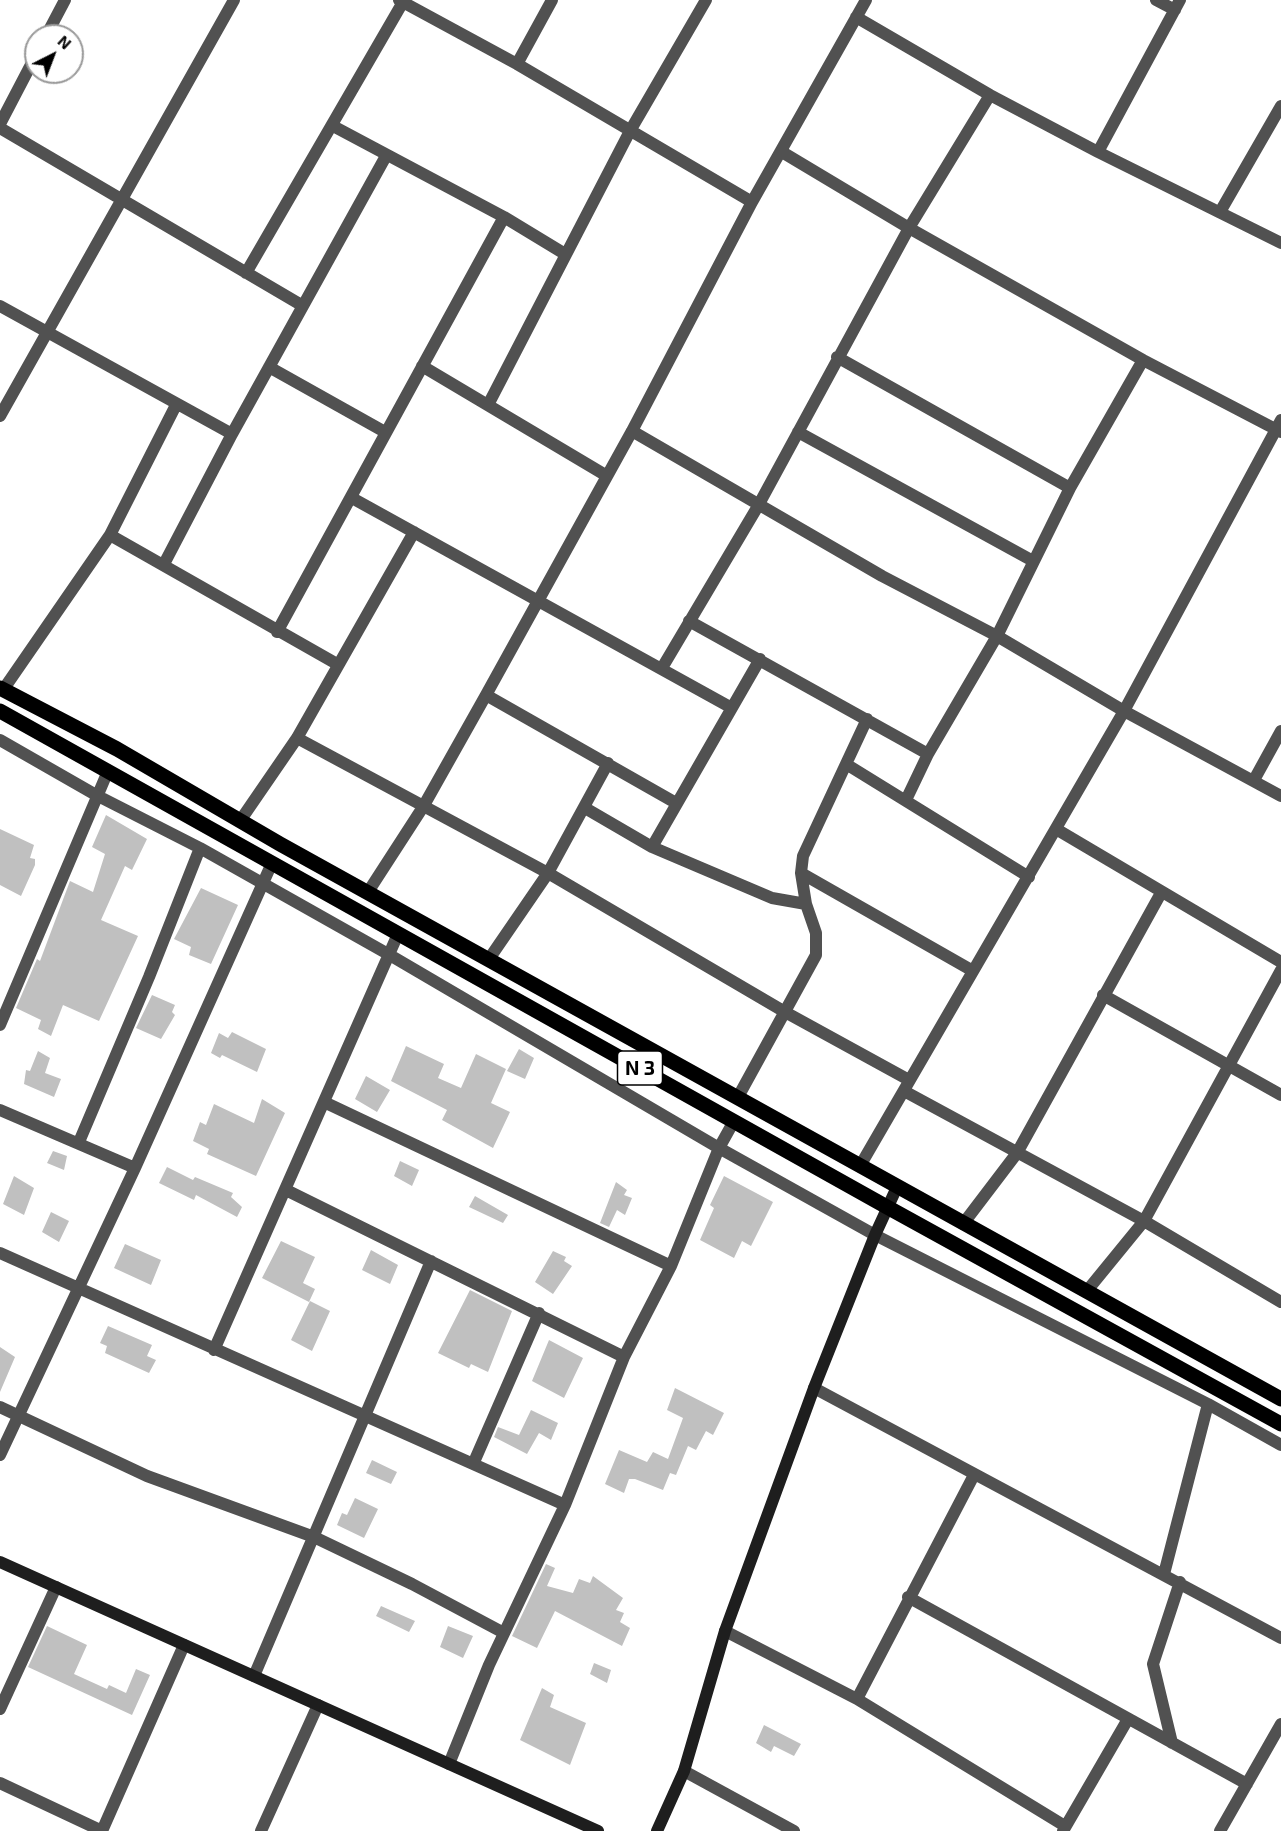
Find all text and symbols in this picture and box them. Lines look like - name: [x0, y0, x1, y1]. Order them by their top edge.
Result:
- north arrow: [24, 24, 84, 84]
- text: N: [54, 31, 76, 53]
- road number: N 3: [618, 1051, 662, 1085]

